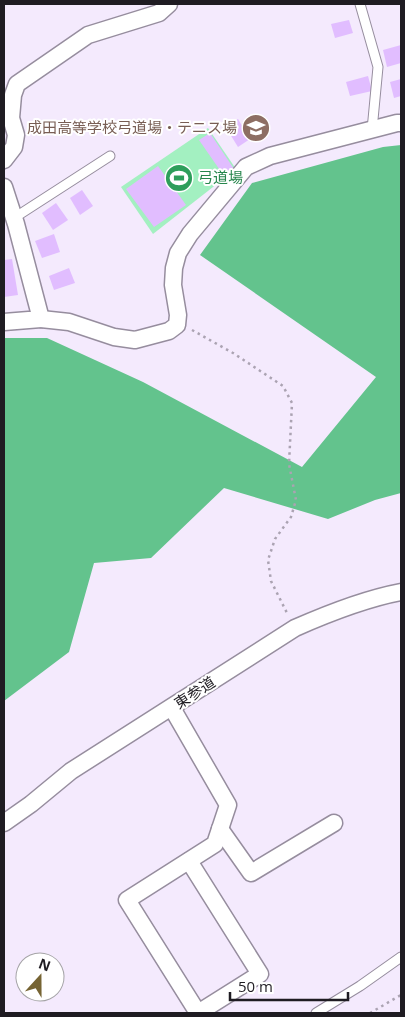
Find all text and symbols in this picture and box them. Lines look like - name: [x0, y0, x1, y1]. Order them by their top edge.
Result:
- school or university icon: 成田高等学校弓道場・テニス場: [241, 113, 271, 143]
- place label: 成田高等学校弓道場・テニス場: [27, 117, 237, 137]
- sports icon: 弓道場: [164, 163, 194, 193]
- place label: 弓道場: [198, 167, 243, 187]
- street label: 東参道: [170, 672, 219, 713]
- north arrow: [15, 952, 65, 1002]
- text: N: [36, 953, 54, 975]
- scale bar: [230, 970, 348, 1002]
- text: 50 m: [238, 976, 273, 996]

